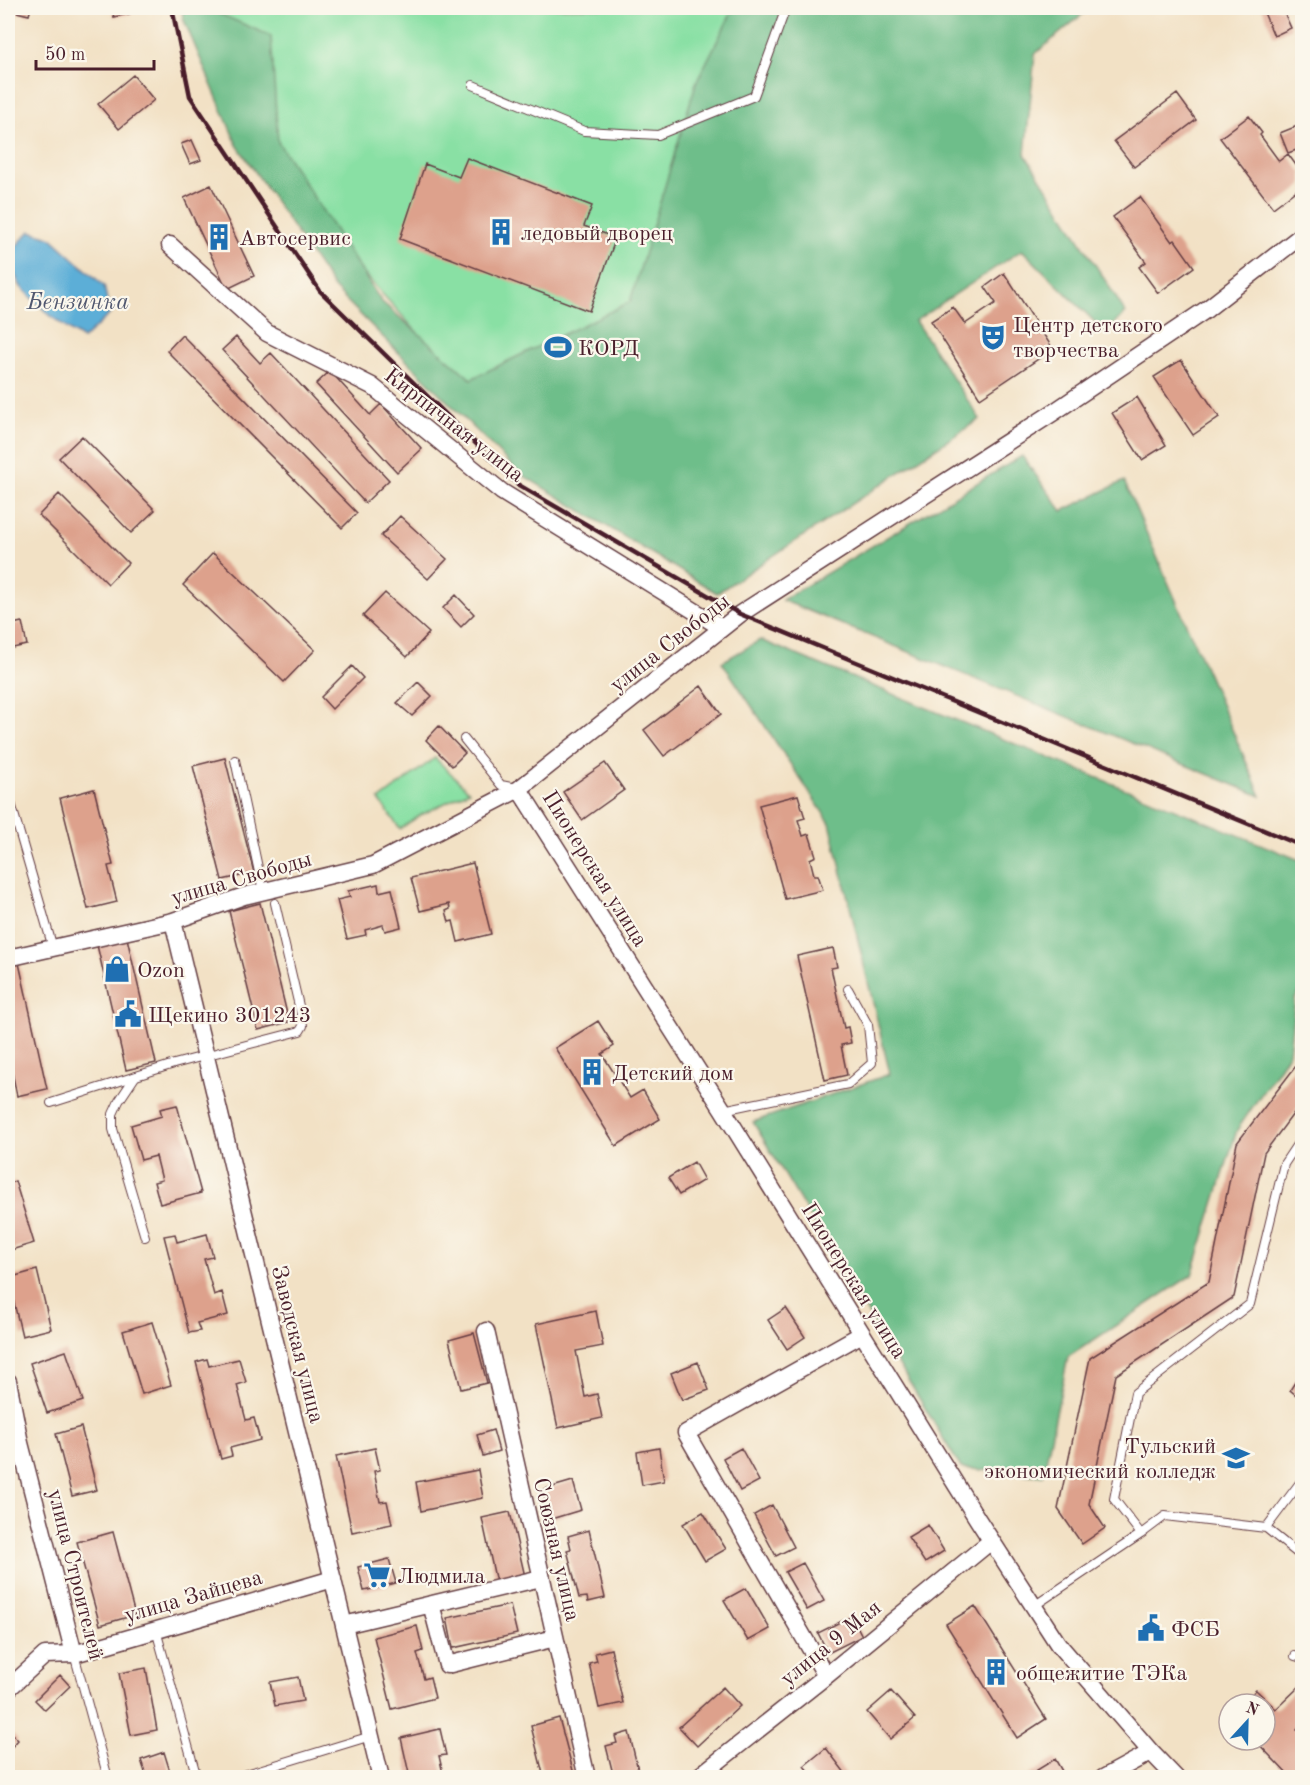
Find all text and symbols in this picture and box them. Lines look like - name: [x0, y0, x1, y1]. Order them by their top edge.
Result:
- scale bar: [36, 33, 154, 71]
- text: 50 m: [45, 46, 85, 64]
- building icon: ледовый дворец: [486, 217, 516, 247]
- building icon: Автосервис: [204, 222, 234, 252]
- place label: ледовый дворец: [521, 223, 673, 245]
- place label: Автосервис: [239, 228, 351, 250]
- water label: Бензинка: [26, 291, 129, 315]
- place label: Центр детского творчества: [1013, 315, 1163, 362]
- theatre icon: Центр детского творчества: [978, 322, 1008, 352]
- sports icon: КОРД: [543, 332, 573, 362]
- place label: КОРД: [578, 338, 639, 360]
- street label: Кирпичная улица: [380, 364, 528, 487]
- street label: улица Свободы: [606, 590, 734, 697]
- street label: Пионерская улица: [538, 787, 651, 951]
- street label: улица Свободы: [169, 848, 314, 910]
- shop icon: Ozon: [102, 954, 132, 984]
- place label: Ozon: [137, 960, 185, 982]
- public building icon: Щекино 301243: [113, 999, 143, 1029]
- place label: Щекино 301243: [148, 1005, 311, 1027]
- building icon: Детский дом: [577, 1057, 607, 1087]
- place label: Детский дом: [612, 1063, 734, 1085]
- street label: Пионерская улица: [797, 1199, 910, 1363]
- street label: Заводская улица: [267, 1263, 327, 1426]
- place label: Тульский экономический колледж: [984, 1436, 1216, 1483]
- school or university icon: Тульский экономический колледж: [1221, 1443, 1251, 1473]
- street label: Союзная улица: [529, 1476, 583, 1623]
- street label: улица Строителей: [43, 1487, 107, 1662]
- supermarket icon: Людмила: [362, 1560, 392, 1590]
- place label: Людмила: [397, 1566, 485, 1588]
- street label: улица Зайцева: [122, 1567, 265, 1627]
- street label: улица 9 Мая: [777, 1597, 886, 1691]
- public building icon: ФСБ: [1136, 1613, 1166, 1643]
- place label: ФСБ: [1171, 1619, 1220, 1641]
- building icon: общежитие ТЭКа: [981, 1657, 1011, 1687]
- place label: общежитие ТЭКа: [1016, 1663, 1188, 1685]
- north arrow: [1217, 1692, 1277, 1752]
- text: N: [1243, 1700, 1261, 1720]

